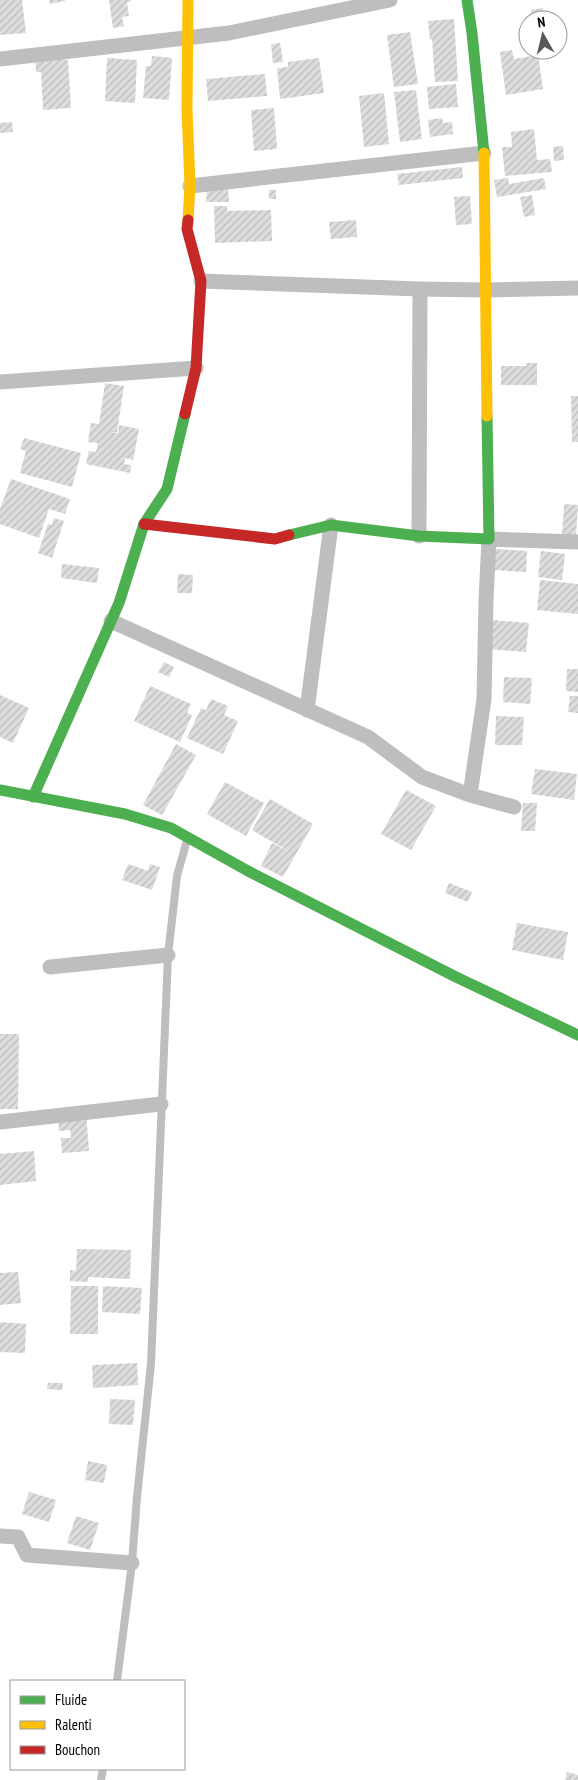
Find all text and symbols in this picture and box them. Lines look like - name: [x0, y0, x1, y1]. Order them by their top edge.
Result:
- north arrow: [518, 10, 568, 60]
- text: N: [536, 13, 546, 32]
- legend: [10, 1680, 185, 1770]
- text: Fluide: [55, 1690, 87, 1709]
- text: Ralenti: [55, 1715, 92, 1734]
- text: Bouchon: [55, 1740, 100, 1759]

